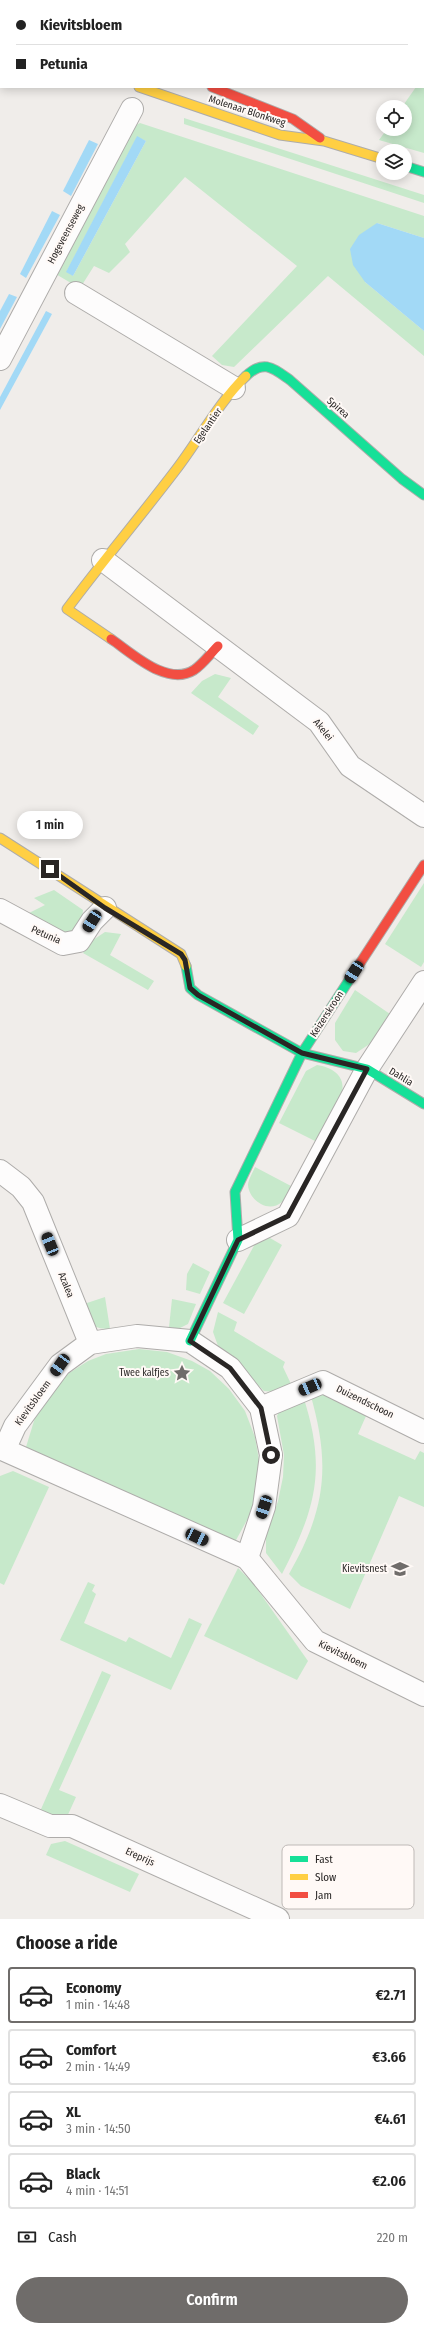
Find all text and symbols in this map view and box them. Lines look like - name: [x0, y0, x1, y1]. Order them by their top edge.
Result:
- text: Kievitsbloem: [40, 16, 122, 34]
- text: Petunia: [40, 55, 88, 73]
- street label: Molenaar Blonkweg: [207, 93, 287, 129]
- map controls: [376, 100, 412, 180]
- button: locate: [376, 100, 412, 136]
- button: layers: [376, 144, 412, 180]
- street label: Hogeveenseweg: [45, 202, 87, 266]
- street label: Spirea: [324, 395, 352, 421]
- street label: Egelantier: [191, 405, 225, 446]
- street label: Akelei: [311, 717, 335, 743]
- callout: 1 min: [17, 811, 83, 839]
- text: 1 min: [36, 817, 64, 832]
- route end: [41, 860, 59, 878]
- car: [80, 908, 104, 934]
- street label: Petunia: [29, 923, 63, 947]
- car: [342, 959, 366, 985]
- street label: Keizerskroon: [308, 989, 346, 1039]
- street label: Dahlia: [387, 1065, 415, 1089]
- car: [40, 1231, 60, 1257]
- street label: Azalea: [56, 1271, 77, 1299]
- car: [48, 1352, 72, 1378]
- place icon: Twee kalfjes: [172, 1363, 192, 1383]
- place label: Twee kalfjes: [119, 1367, 169, 1379]
- car: [297, 1377, 323, 1397]
- street label: Kievitsbloem: [13, 1378, 53, 1428]
- street label: Duizendschoon: [334, 1383, 396, 1421]
- route start: [262, 1446, 280, 1464]
- car: [255, 1494, 273, 1520]
- car: [184, 1526, 210, 1548]
- school or university icon: Kievitsnest: [390, 1559, 410, 1579]
- place label: Kievitsnest: [342, 1563, 388, 1575]
- street label: Kievitsbloem: [317, 1638, 369, 1672]
- street label: Ereprijs: [123, 1845, 157, 1869]
- legend: [282, 1845, 414, 1909]
- text: Fast: [315, 1853, 333, 1866]
- text: Slow: [315, 1871, 336, 1884]
- text: Jam: [315, 1889, 332, 1902]
- text: Choose a ride: [16, 1932, 118, 1954]
- icon: car: [18, 1977, 54, 2013]
- text: Economy: [66, 1979, 121, 1997]
- text: €2.71: [375, 1986, 406, 2004]
- text: 1 min · 14:48: [66, 1997, 130, 2012]
- icon: car: [18, 2039, 54, 2075]
- text: Comfort: [66, 2041, 117, 2059]
- text: €3.66: [372, 2048, 406, 2066]
- text: 2 min · 14:49: [66, 2059, 130, 2074]
- icon: car: [18, 2101, 54, 2137]
- text: XL: [66, 2103, 81, 2121]
- text: €4.61: [374, 2110, 406, 2128]
- text: 3 min · 14:50: [66, 2121, 131, 2136]
- icon: car: [18, 2163, 54, 2199]
- text: Black: [66, 2165, 100, 2183]
- text: €2.06: [372, 2172, 406, 2190]
- text: 4 min · 14:51: [66, 2183, 129, 2198]
- icon: cash: [16, 2226, 38, 2248]
- text: Cash: [48, 2228, 77, 2246]
- text: 220 m: [377, 2230, 408, 2245]
- button: Confirm: [16, 2277, 408, 2323]

